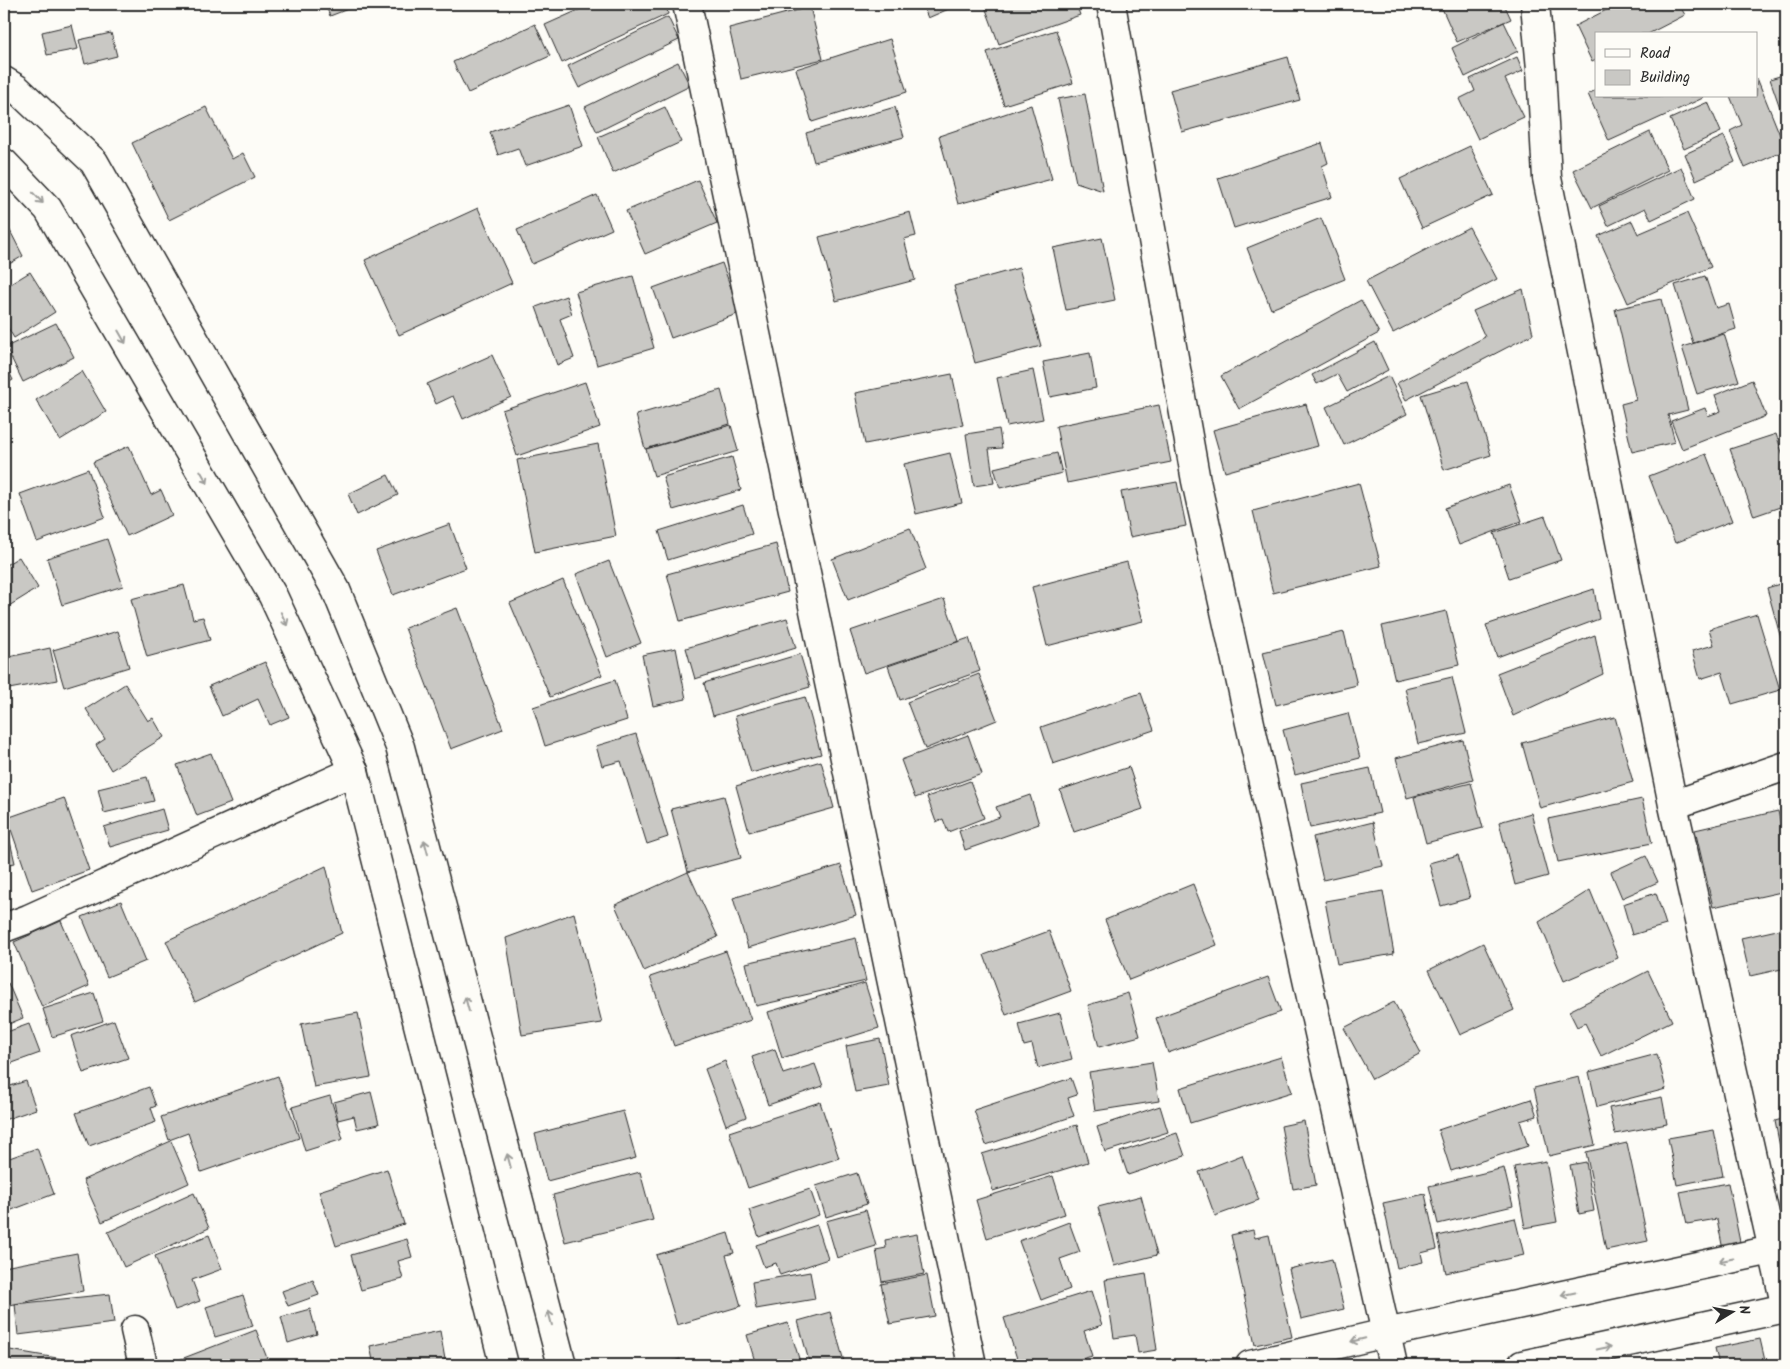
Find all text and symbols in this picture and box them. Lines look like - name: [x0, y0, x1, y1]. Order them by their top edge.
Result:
- legend: [1595, 32, 1758, 98]
- text: Road: [1640, 42, 1671, 66]
- text: Building: [1640, 66, 1690, 90]
- one-way arrow: [32, 192, 44, 205]
- one-way arrow: [118, 329, 128, 343]
- one-way arrow: [200, 469, 210, 484]
- one-way arrow: [279, 611, 289, 626]
- one-way arrow: [421, 839, 430, 855]
- one-way arrow: [462, 996, 472, 1012]
- one-way arrow: [503, 1153, 513, 1169]
- one-way arrow: [1719, 1256, 1735, 1265]
- north arrow: [1708, 1286, 1758, 1336]
- one-way arrow: [1560, 1290, 1576, 1299]
- text: N: [1732, 1304, 1755, 1316]
- one-way arrow: [545, 1311, 554, 1327]
- one-way arrow: [1350, 1336, 1366, 1345]
- one-way arrow: [1596, 1342, 1612, 1352]

